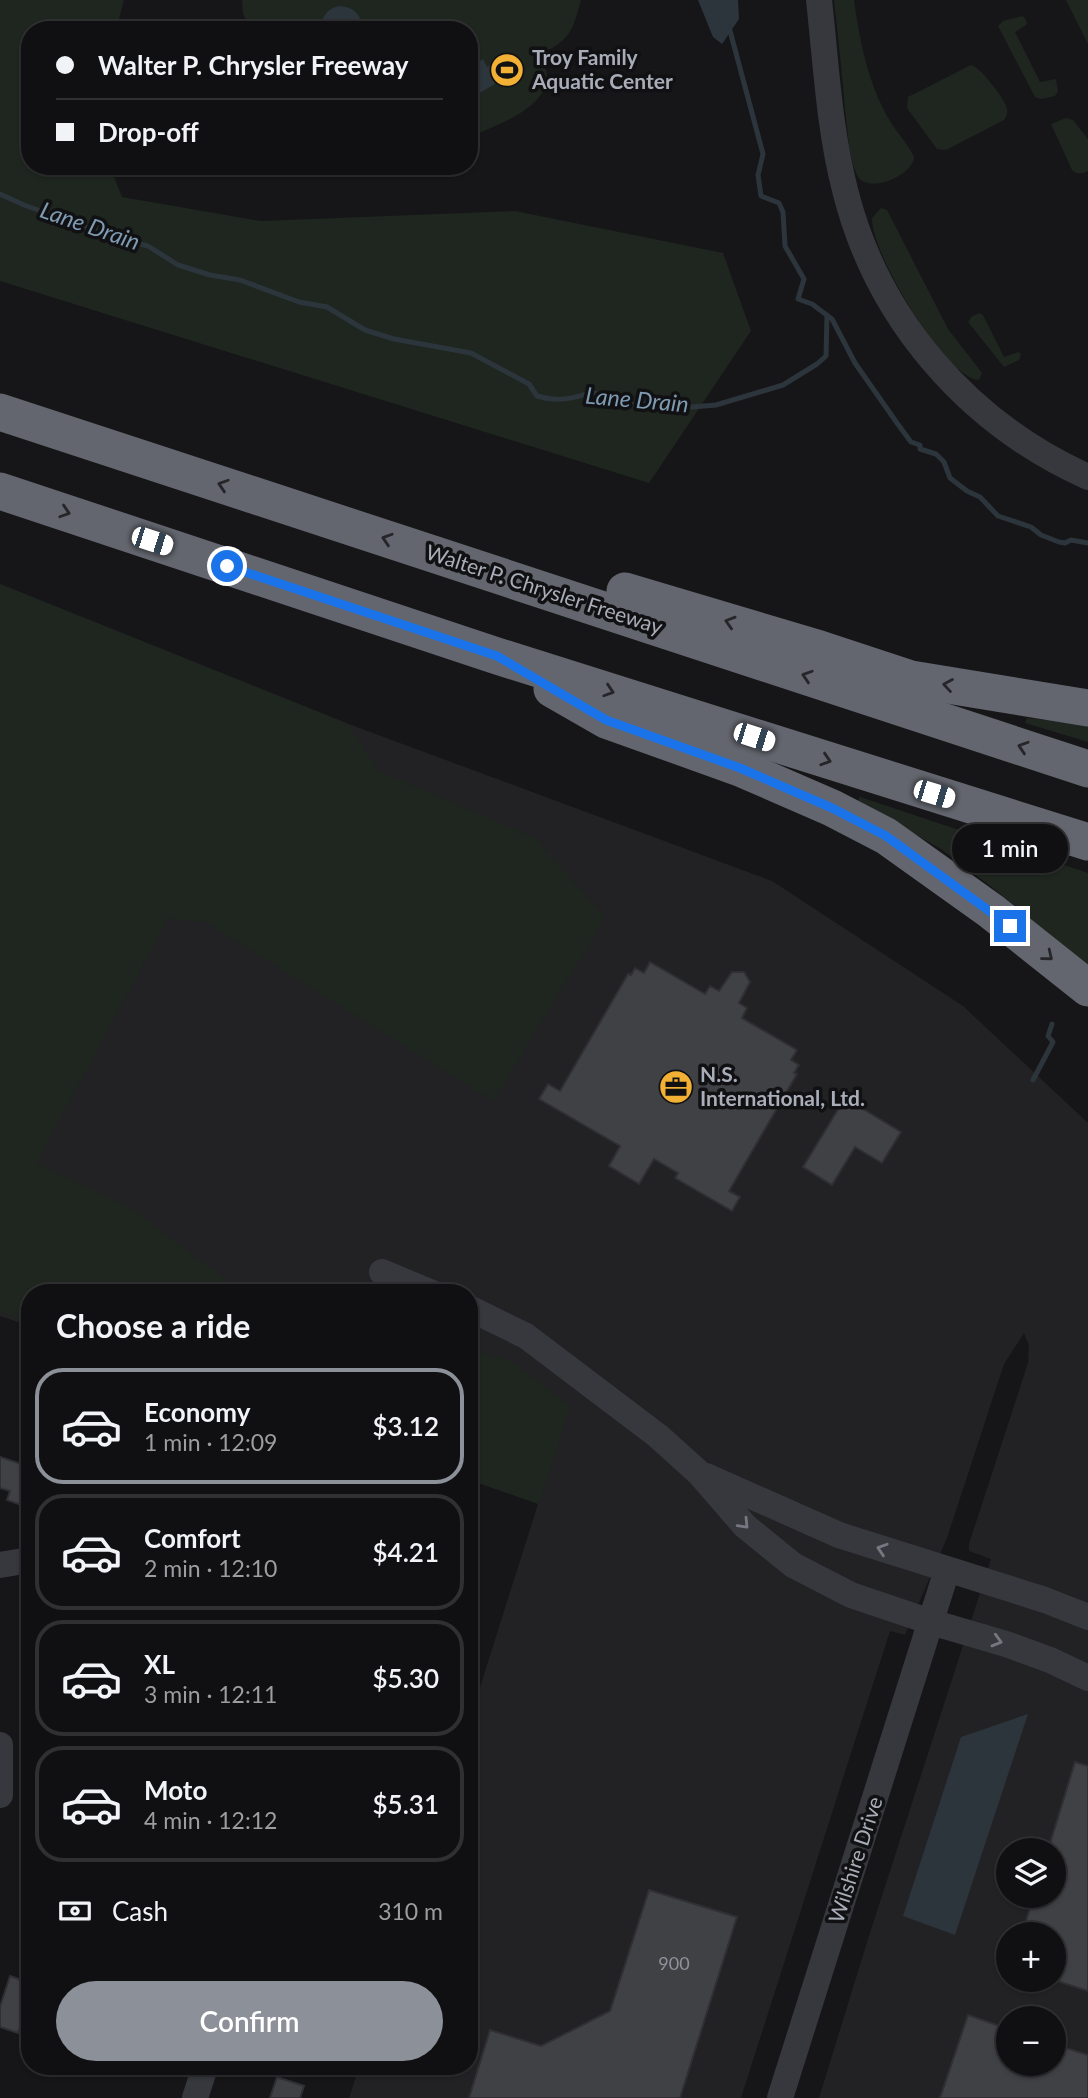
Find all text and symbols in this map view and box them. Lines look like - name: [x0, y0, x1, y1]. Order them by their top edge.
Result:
- place label: Troy Family Aquatic Center: [531, 44, 673, 93]
- text: Walter P. Chrysler Freeway: [98, 49, 409, 81]
- sports icon: Troy Family Aquatic Center: [488, 51, 526, 89]
- text: Drop-off: [98, 116, 199, 148]
- water label: Lane Drain: [37, 195, 144, 255]
- water label: Lane Drain: [584, 381, 690, 417]
- one-way arrow: [217, 479, 229, 493]
- one-way arrow: [58, 504, 70, 519]
- car: [129, 525, 176, 557]
- one-way arrow: [381, 533, 394, 547]
- street label: Walter P. Chrysler Freeway: [423, 538, 666, 639]
- route start: [211, 550, 243, 582]
- one-way arrow: [724, 616, 736, 631]
- one-way arrow: [801, 670, 813, 685]
- one-way arrow: [942, 678, 954, 693]
- one-way arrow: [602, 683, 614, 697]
- car: [731, 721, 778, 753]
- one-way arrow: [1018, 741, 1030, 755]
- one-way arrow: [819, 751, 831, 766]
- car: [911, 778, 958, 810]
- callout: 1 min: [952, 824, 1068, 874]
- text: 1 min: [982, 834, 1038, 862]
- route end: [994, 910, 1026, 942]
- one-way arrow: [1040, 948, 1053, 960]
- place label: N.S. International, Ltd.: [700, 1061, 865, 1110]
- office icon: N.S. International, Ltd.: [657, 1068, 695, 1106]
- text: Choose a ride: [56, 1306, 250, 1345]
- icon: car: [60, 1395, 123, 1458]
- text: Economy: [144, 1396, 250, 1428]
- text: $3.12: [373, 1410, 439, 1442]
- text: 1 min · 12:09: [144, 1428, 277, 1456]
- one-way arrow: [735, 1516, 748, 1529]
- icon: car: [60, 1521, 123, 1584]
- text: Comfort: [144, 1522, 241, 1554]
- text: $4.21: [373, 1536, 439, 1568]
- one-way arrow: [876, 1543, 888, 1557]
- text: 2 min · 12:10: [144, 1554, 277, 1582]
- one-way arrow: [990, 1633, 1002, 1648]
- icon: car: [60, 1647, 123, 1710]
- text: XL: [144, 1648, 175, 1680]
- text: $5.30: [373, 1662, 439, 1694]
- text: 3 min · 12:11: [144, 1680, 277, 1708]
- icon: car: [60, 1773, 123, 1836]
- text: Moto: [144, 1774, 207, 1806]
- text: $5.31: [373, 1788, 439, 1820]
- street label: Wilshire Drive: [822, 1793, 887, 1926]
- text: 4 min · 12:12: [144, 1806, 277, 1834]
- map controls: [996, 1838, 1066, 2076]
- button: layers: [996, 1838, 1066, 1908]
- icon: cash: [56, 1892, 94, 1930]
- text: Cash: [112, 1895, 168, 1927]
- text: 310 m: [378, 1897, 443, 1925]
- button: +: [996, 1922, 1066, 1992]
- house number: 900: [658, 1952, 690, 1974]
- button: Confirm: [56, 1981, 443, 2061]
- button: −: [996, 2006, 1066, 2076]

